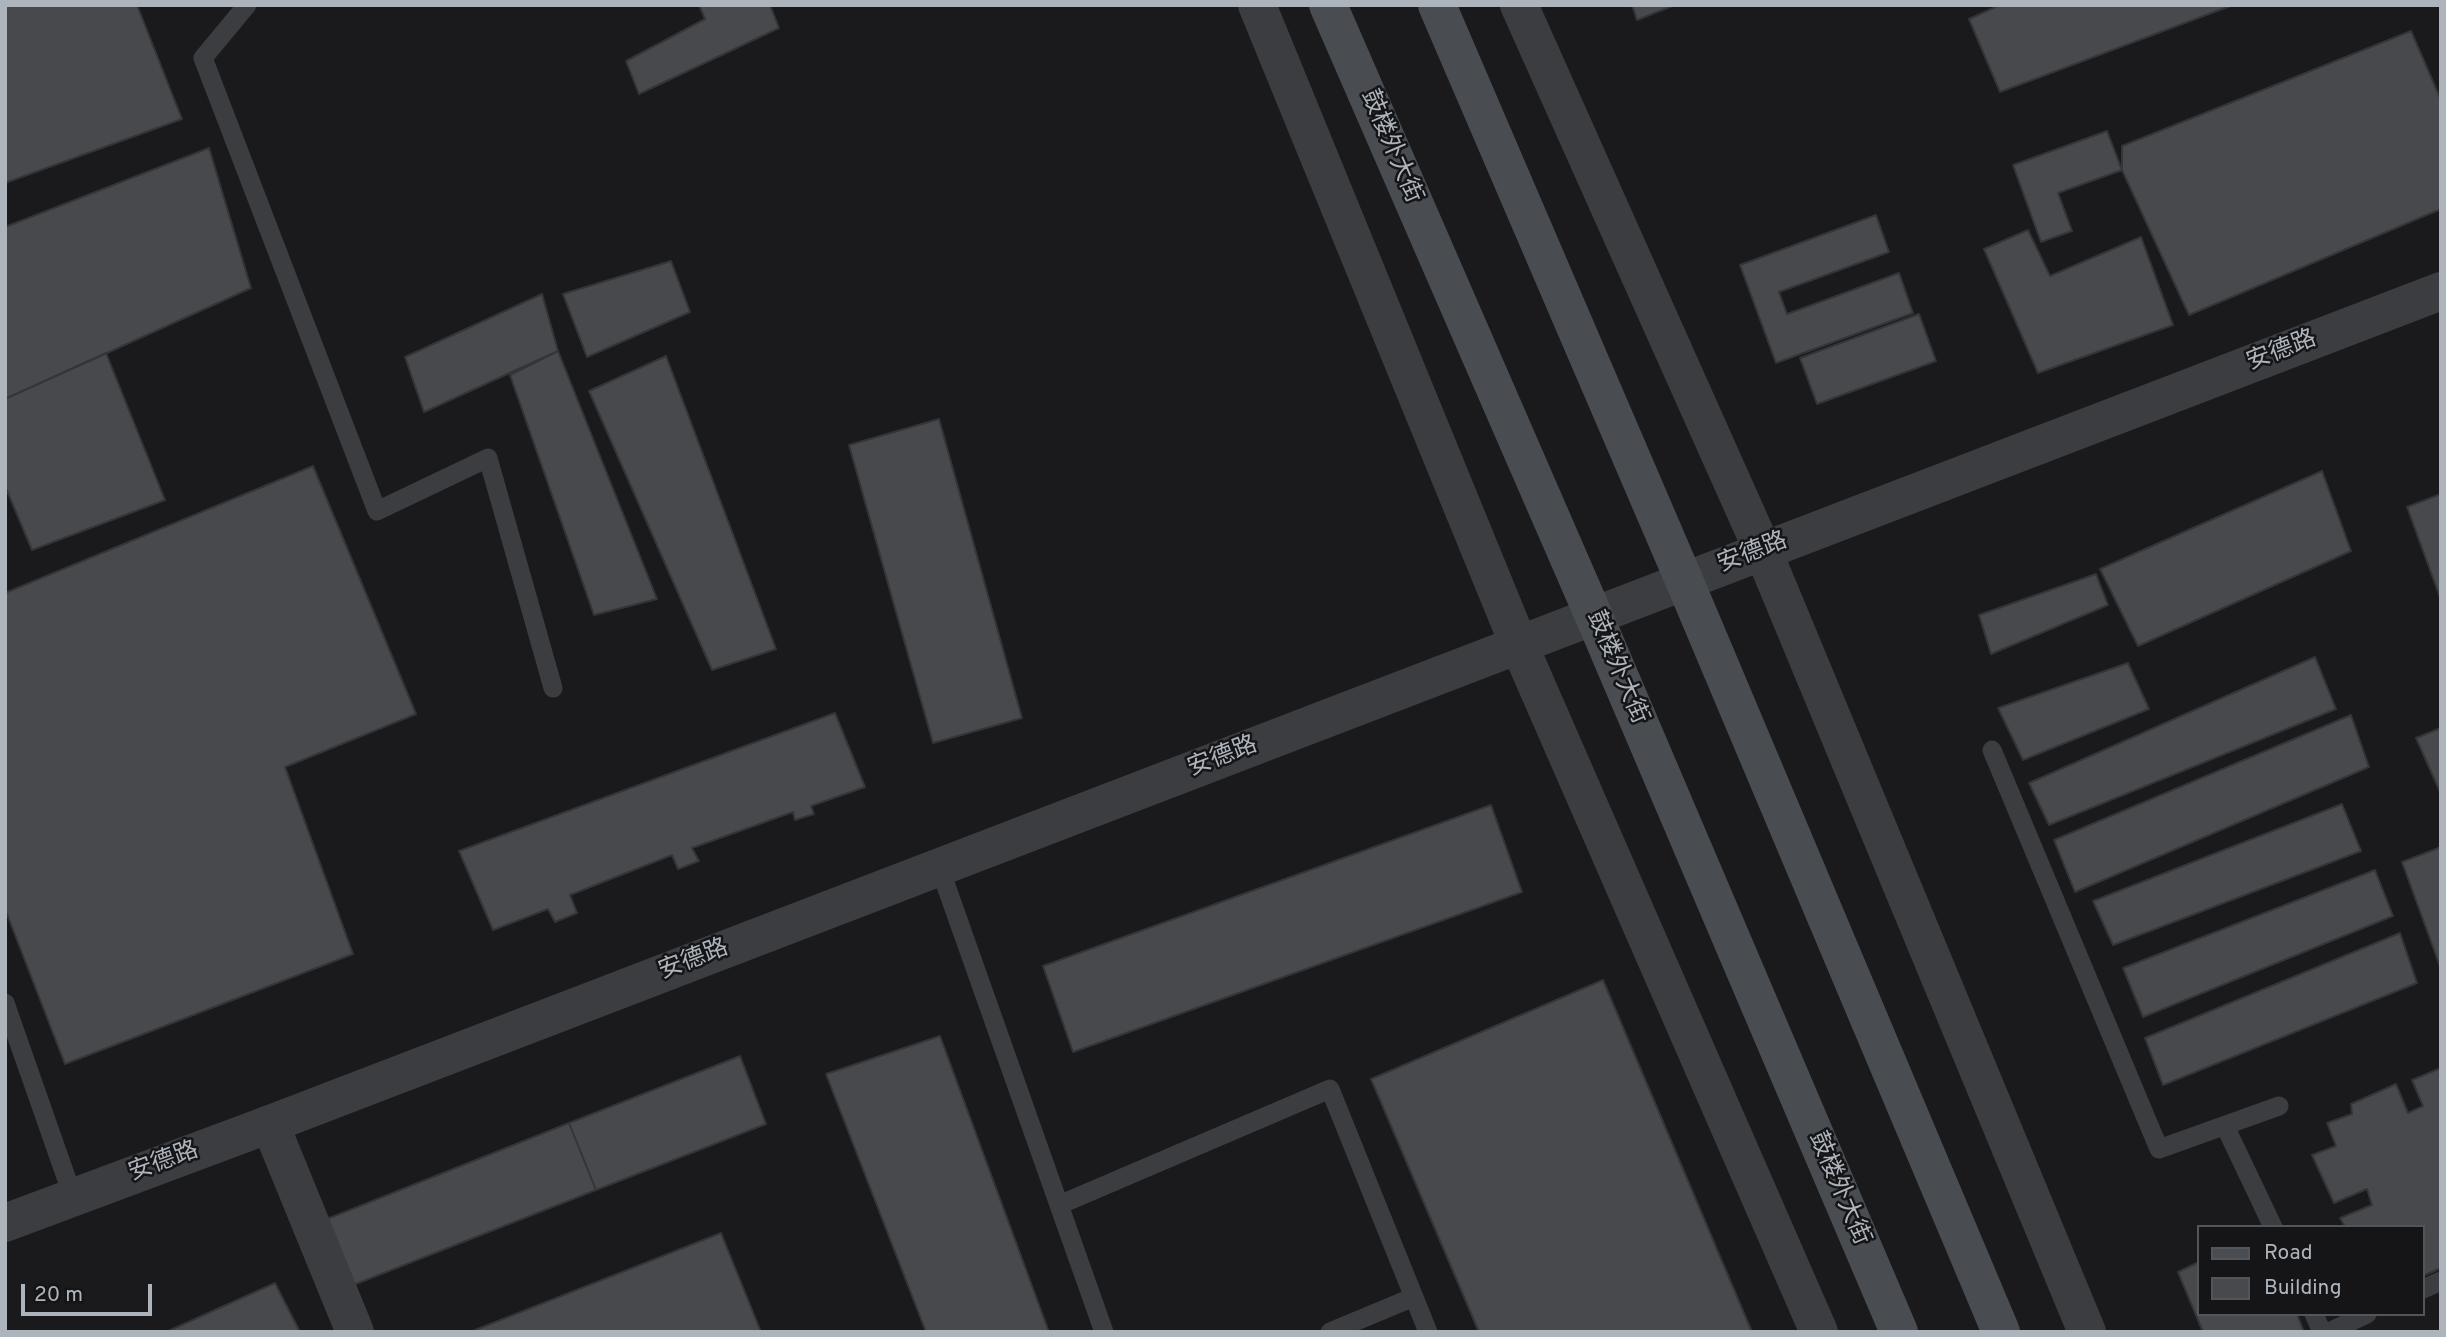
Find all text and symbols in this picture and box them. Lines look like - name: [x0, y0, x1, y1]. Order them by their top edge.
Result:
- street label: 鼓楼外大街: [1353, 86, 1427, 208]
- street label: 安德路: [2243, 326, 2321, 378]
- street label: 安德路: [1714, 528, 1792, 580]
- street label: 鼓楼外大街: [1579, 607, 1653, 729]
- street label: 安德路: [1184, 732, 1262, 784]
- street label: 安德路: [655, 935, 733, 987]
- street label: 鼓楼外大街: [1801, 1128, 1875, 1250]
- street label: 安德路: [125, 1137, 203, 1189]
- legend: [2198, 1225, 2425, 1316]
- text: Road: [2264, 1240, 2313, 1267]
- scale bar: [24, 1270, 156, 1314]
- text: Building: [2264, 1275, 2342, 1302]
- text: 20 m: [34, 1282, 83, 1309]

